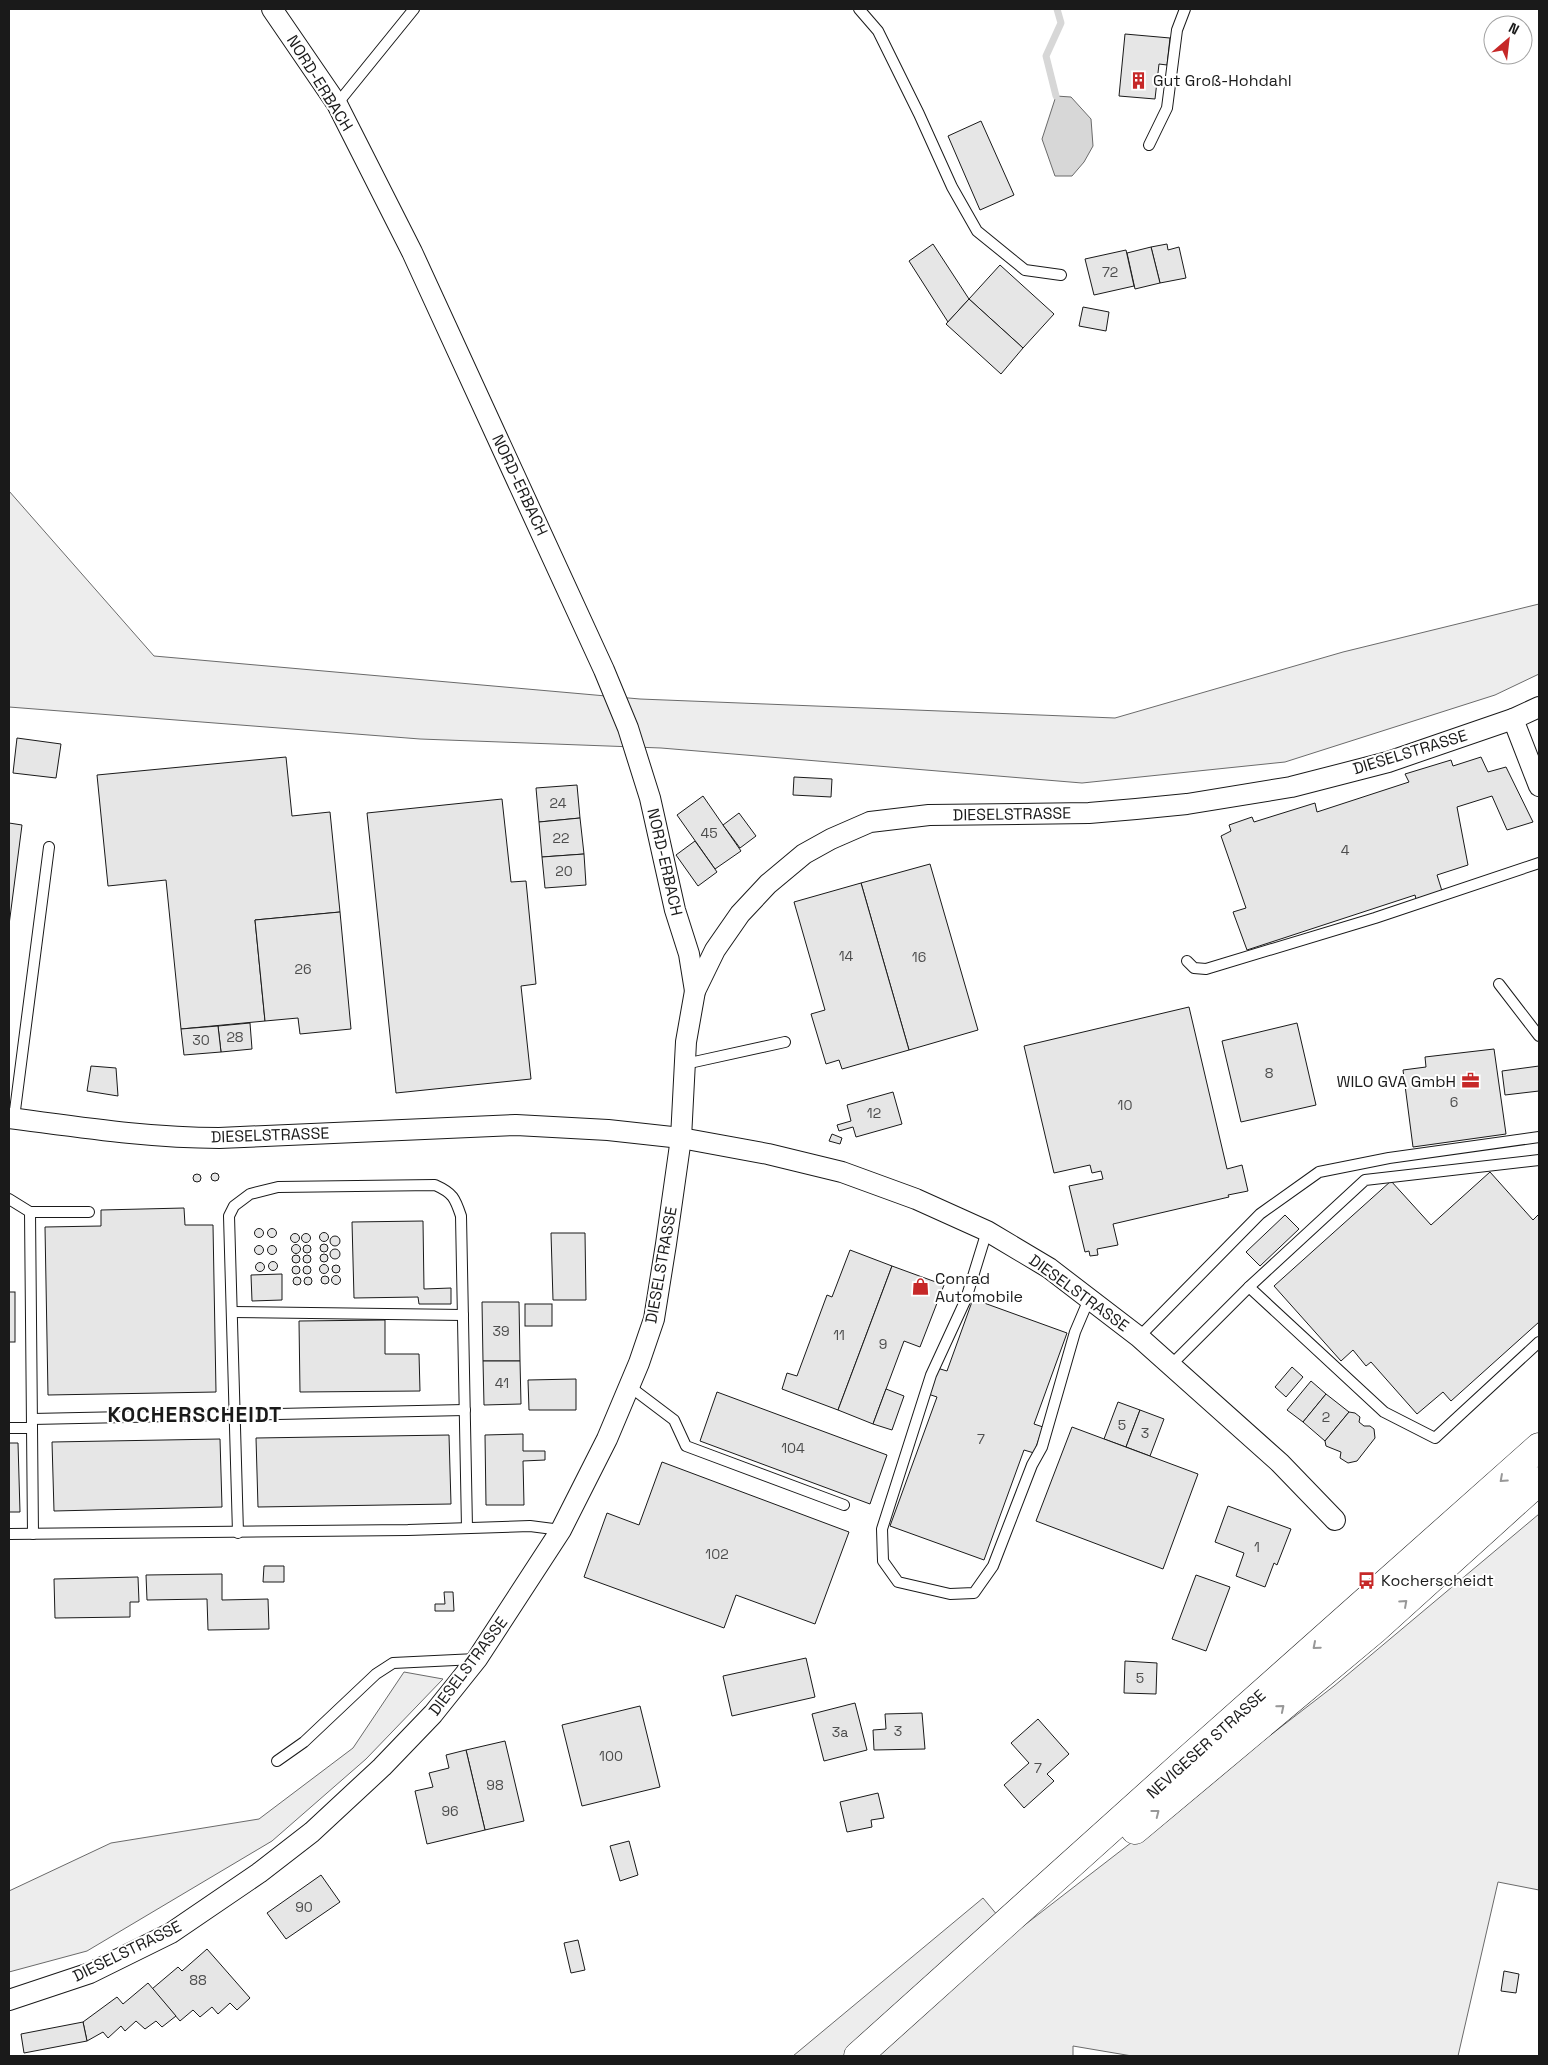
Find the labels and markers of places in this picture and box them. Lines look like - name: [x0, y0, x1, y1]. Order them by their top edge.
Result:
- building icon: Gut Groß-Hohdahl: [1129, 70, 1149, 90]
- place label: Gut Groß-Hohdahl: [1153, 70, 1292, 91]
- place label: WILO GVA GmbH: [1336, 1071, 1456, 1092]
- office icon: WILO GVA GmbH: [1460, 1071, 1480, 1091]
- place label: Conrad Automobile: [935, 1268, 1023, 1307]
- shop icon: Conrad Automobile: [911, 1277, 931, 1297]
- bus stop icon: Kocherscheidt: [1357, 1570, 1377, 1590]
- place label: Kocherscheidt: [1381, 1570, 1494, 1591]

